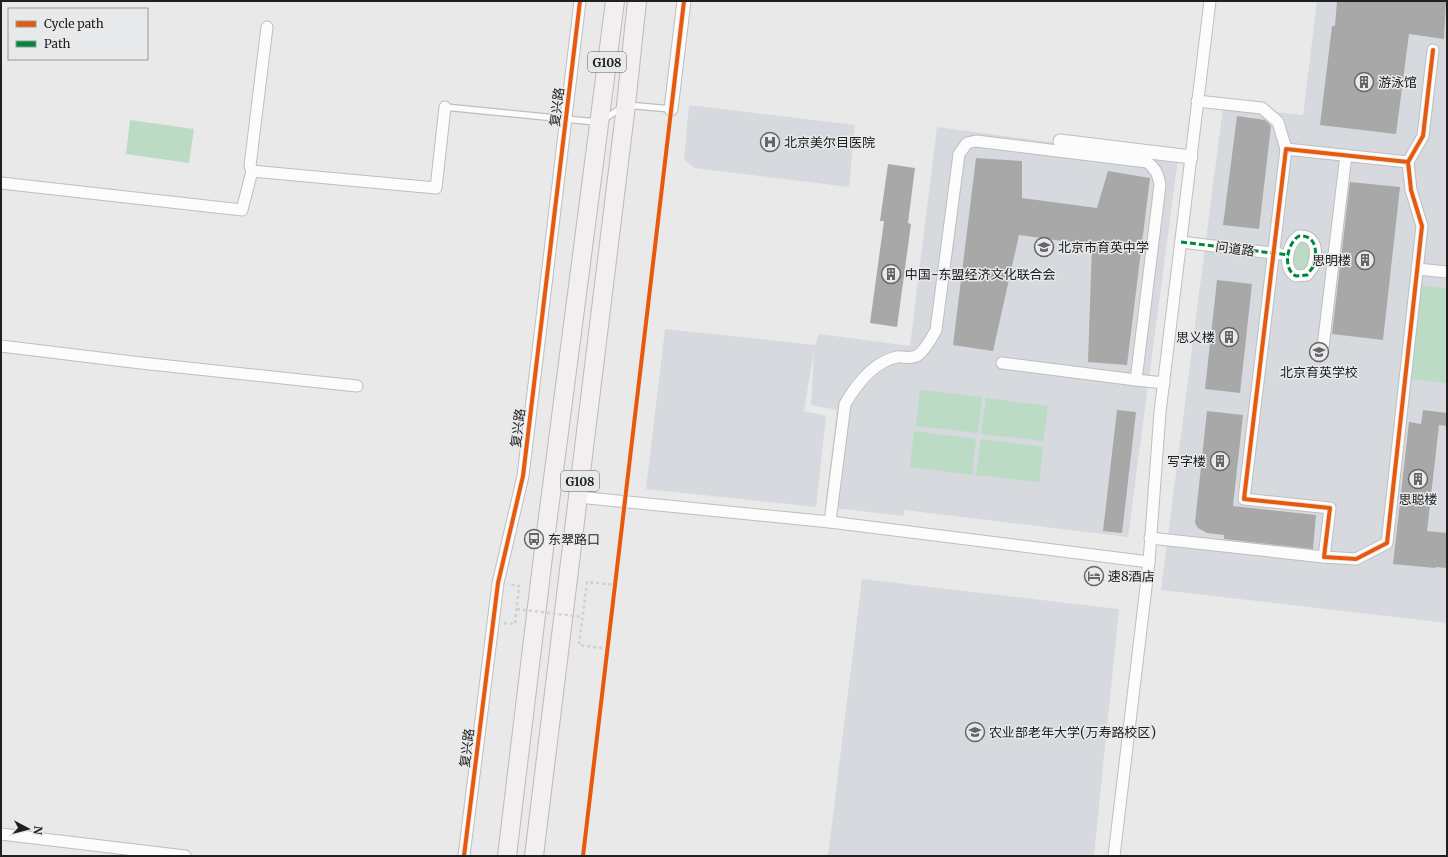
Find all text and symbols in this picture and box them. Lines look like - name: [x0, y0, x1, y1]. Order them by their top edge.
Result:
- legend: [8, 8, 148, 60]
- text: Cycle path: [44, 16, 104, 31]
- text: Path: [44, 36, 70, 51]
- road number: G108: [588, 52, 626, 72]
- building icon: 游泳馆: [1353, 71, 1375, 93]
- place label: 游泳馆: [1378, 74, 1417, 91]
- street label: 复兴路: [546, 87, 568, 127]
- hospital icon: 北京美尔目医院: [759, 131, 781, 153]
- place label: 北京美尔目医院: [784, 134, 875, 151]
- school or university icon: 北京市育英中学: [1033, 236, 1055, 258]
- street label: 问道路: [1215, 238, 1255, 260]
- place label: 北京市育英中学: [1058, 239, 1149, 256]
- building icon: 思明楼: [1354, 249, 1376, 271]
- place label: 思明楼: [1312, 252, 1351, 269]
- building icon: 中国-东盟经济文化联合会: [880, 263, 902, 285]
- place label: 中国-东盟经济文化联合会: [905, 266, 1056, 283]
- building icon: 思义楼: [1218, 326, 1240, 348]
- place label: 思义楼: [1176, 329, 1215, 346]
- school or university icon: 北京育英学校: [1308, 341, 1330, 363]
- place label: 北京育英学校: [1280, 364, 1358, 381]
- street label: 复兴路: [507, 408, 529, 448]
- building icon: 写字楼: [1209, 450, 1231, 472]
- place label: 写字楼: [1167, 453, 1206, 470]
- building icon: 思聪楼: [1407, 468, 1429, 490]
- road number: G108: [561, 471, 599, 491]
- place label: 思聪楼: [1398, 491, 1438, 508]
- bus stop icon: 东翠路口: [523, 528, 545, 550]
- place label: 东翠路口: [548, 531, 600, 548]
- hotel icon: 速8酒店: [1083, 565, 1105, 587]
- place label: 速8酒店: [1108, 568, 1155, 585]
- school or university icon: 农业部老年大学(万寿路校区): [964, 721, 986, 743]
- place label: 农业部老年大学(万寿路校区): [989, 724, 1156, 741]
- street label: 复兴路: [456, 728, 478, 768]
- north arrow: [8, 809, 48, 849]
- text: N: [30, 825, 45, 836]

